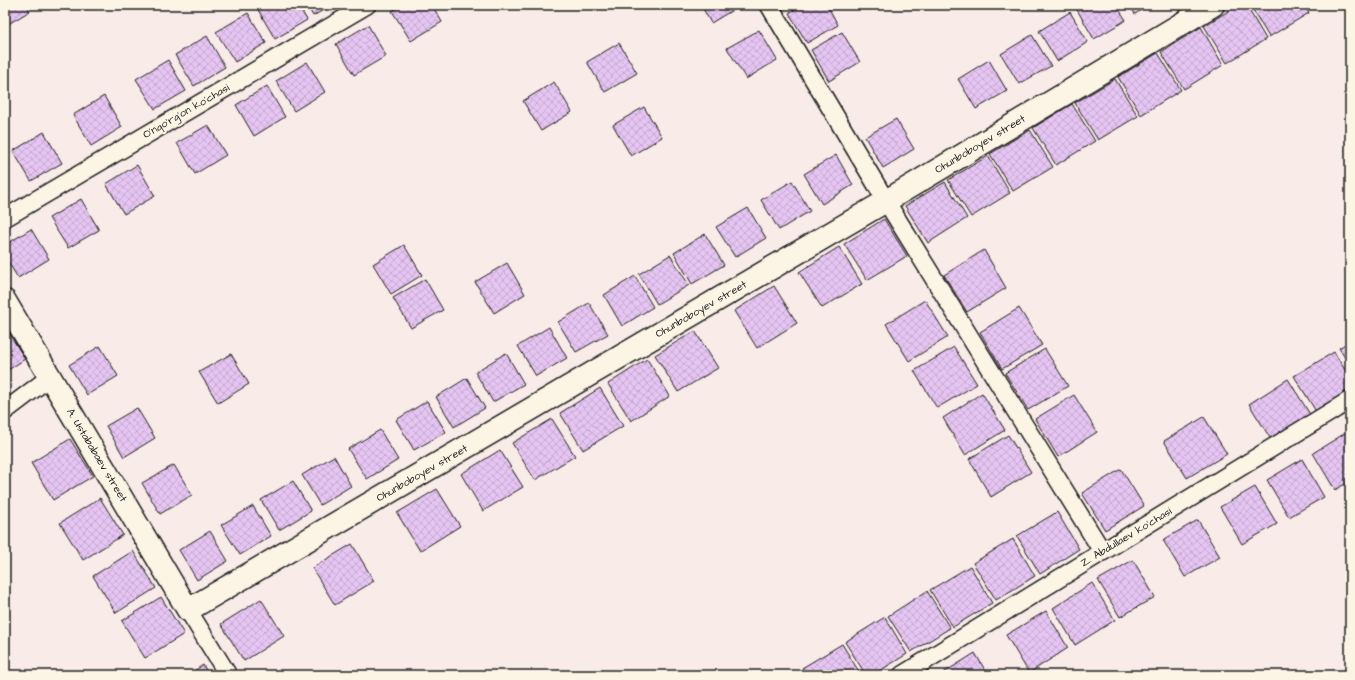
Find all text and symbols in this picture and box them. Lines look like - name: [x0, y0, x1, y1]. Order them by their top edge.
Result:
- street label: O'nqo'rg'on ko'chasi: [140, 80, 233, 143]
- street label: Ohunboboyev street: [932, 111, 1029, 178]
- street label: Ohunboboyev street: [653, 276, 750, 342]
- street label: A. Ustababaev street: [63, 405, 131, 505]
- street label: Ohunboboyev street: [374, 440, 471, 506]
- street label: Z. Abdullaev ko'chasi: [1078, 504, 1175, 570]

